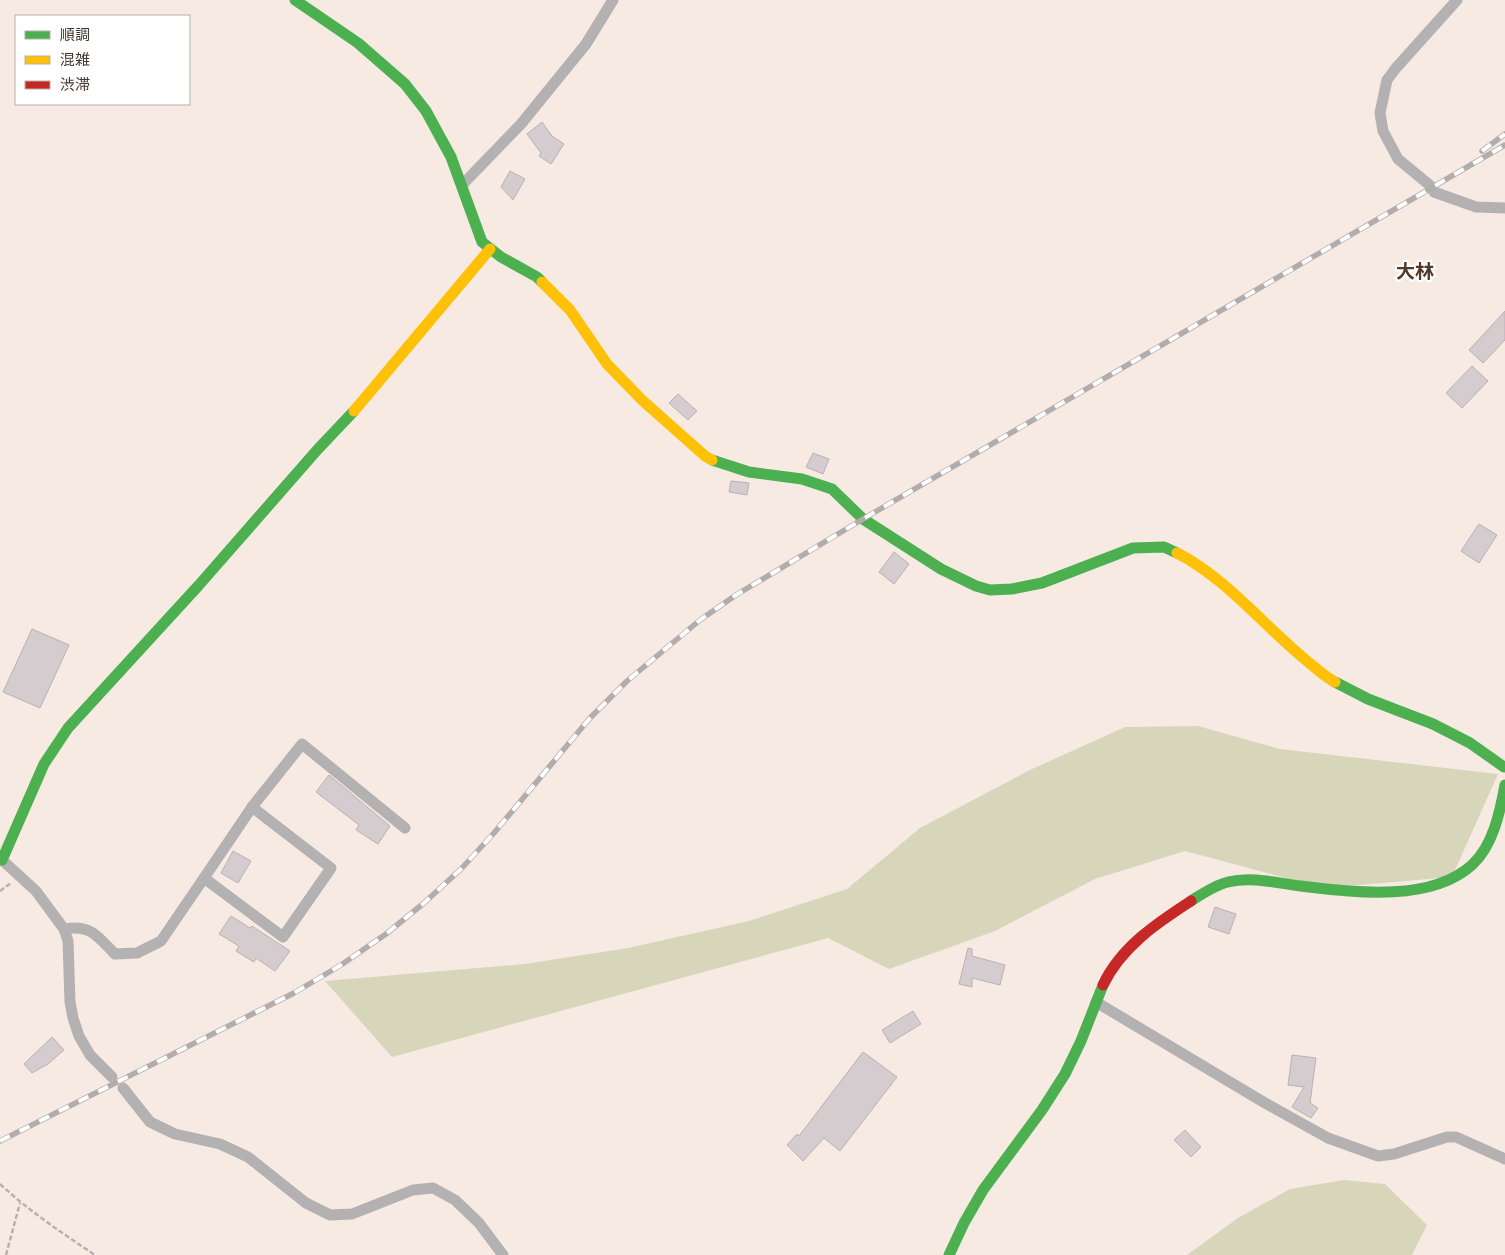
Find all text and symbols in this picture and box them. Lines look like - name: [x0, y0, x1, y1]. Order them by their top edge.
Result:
- legend: [15, 15, 190, 105]
- text: 順調: [60, 24, 90, 44]
- text: 混雑: [60, 49, 90, 69]
- text: 渋滞: [60, 74, 90, 94]
- district label: 大林: [1396, 257, 1434, 283]

